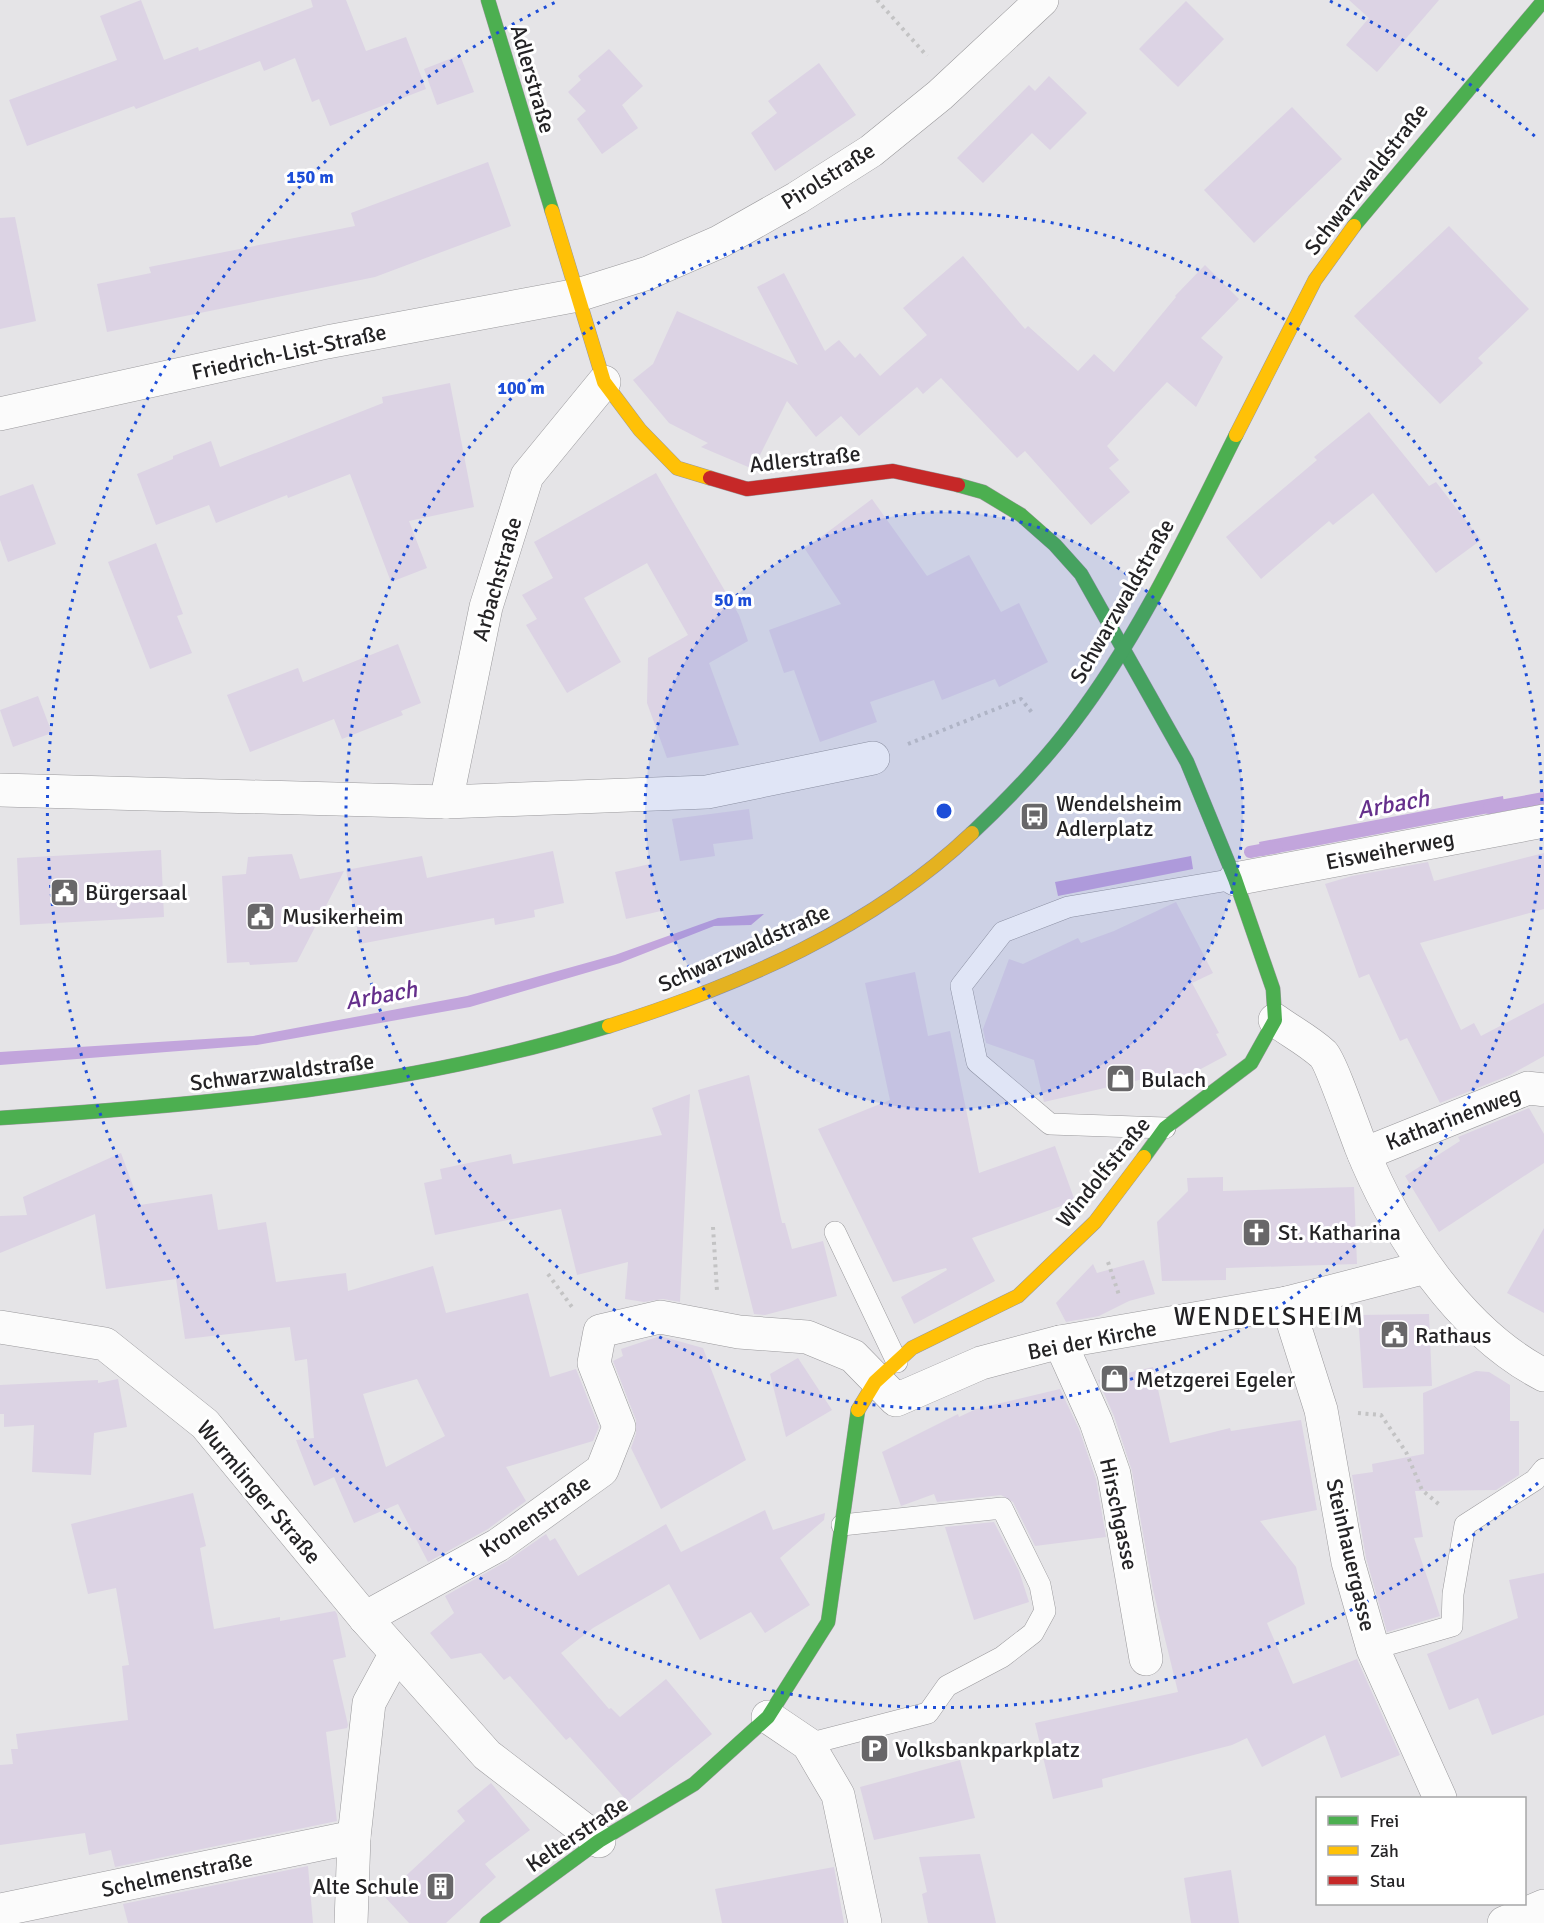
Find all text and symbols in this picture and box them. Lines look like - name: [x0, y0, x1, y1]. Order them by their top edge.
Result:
- street label: Adlerstraße: [505, 22, 561, 136]
- street label: Schwarzwaldstraße: [1298, 98, 1434, 260]
- street label: Pirolstraße: [776, 137, 880, 215]
- text: 150 m: [286, 166, 334, 188]
- street label: Friedrich-List-Straße: [189, 318, 389, 386]
- text: 100 m: [497, 377, 545, 399]
- street label: Adlerstraße: [748, 440, 862, 478]
- street label: Arbachstraße: [466, 514, 528, 644]
- street label: Schwarzwaldstraße: [1064, 514, 1180, 688]
- text: 50 m: [714, 589, 752, 611]
- water label: Arbach: [1355, 783, 1432, 825]
- place label: Wendelsheim Adlerplatz: [1056, 790, 1182, 842]
- bus stop icon: Wendelsheim Adlerplatz: [1019, 800, 1051, 832]
- centre of rings: [934, 801, 954, 821]
- street label: Eisweiherweg: [1323, 824, 1457, 876]
- public building icon: Bürgersaal: [48, 876, 80, 908]
- place label: Bürgersaal: [85, 879, 187, 906]
- street label: Schwarzwaldstraße: [654, 898, 834, 998]
- public building icon: Musikerheim: [245, 900, 277, 932]
- place label: Musikerheim: [282, 903, 404, 930]
- water label: Arbach: [343, 974, 420, 1016]
- street label: Schwarzwaldstraße: [188, 1047, 376, 1097]
- shop icon: Bulach: [1104, 1063, 1136, 1095]
- place label: Bulach: [1141, 1066, 1206, 1093]
- street label: Katharinenweg: [1382, 1080, 1524, 1156]
- street label: Windolfstraße: [1050, 1111, 1156, 1233]
- church icon: St. Katharina: [1241, 1216, 1273, 1248]
- place label: St. Katharina: [1278, 1219, 1401, 1246]
- district label: WENDELSHEIM: [1173, 1301, 1365, 1333]
- street label: Bei der Kirche: [1025, 1314, 1159, 1366]
- public building icon: Rathaus: [1378, 1319, 1410, 1351]
- place label: Rathaus: [1415, 1322, 1491, 1349]
- shop icon: Metzgerei Egeler: [1099, 1363, 1131, 1395]
- place label: Metzgerei Egeler: [1136, 1366, 1295, 1393]
- street label: Wurmlinger Straße: [191, 1415, 327, 1569]
- street label: Hirschgasse: [1094, 1455, 1144, 1573]
- street label: Kronenstraße: [474, 1469, 596, 1563]
- street label: Steinhauergasse: [1320, 1476, 1382, 1634]
- parking icon: Volksbankparkplatz: [858, 1733, 890, 1765]
- place label: Volksbankparkplatz: [895, 1736, 1080, 1763]
- street label: Kelterstraße: [521, 1790, 633, 1878]
- legend: [1316, 1797, 1526, 1905]
- text: Frei: [1370, 1810, 1399, 1832]
- text: Zäh: [1370, 1840, 1399, 1862]
- street label: Schelmenstraße: [99, 1845, 255, 1903]
- building icon: Alte Schule: [424, 1870, 456, 1902]
- text: Stau: [1370, 1870, 1405, 1892]
- place label: Alte Schule: [312, 1873, 419, 1900]

